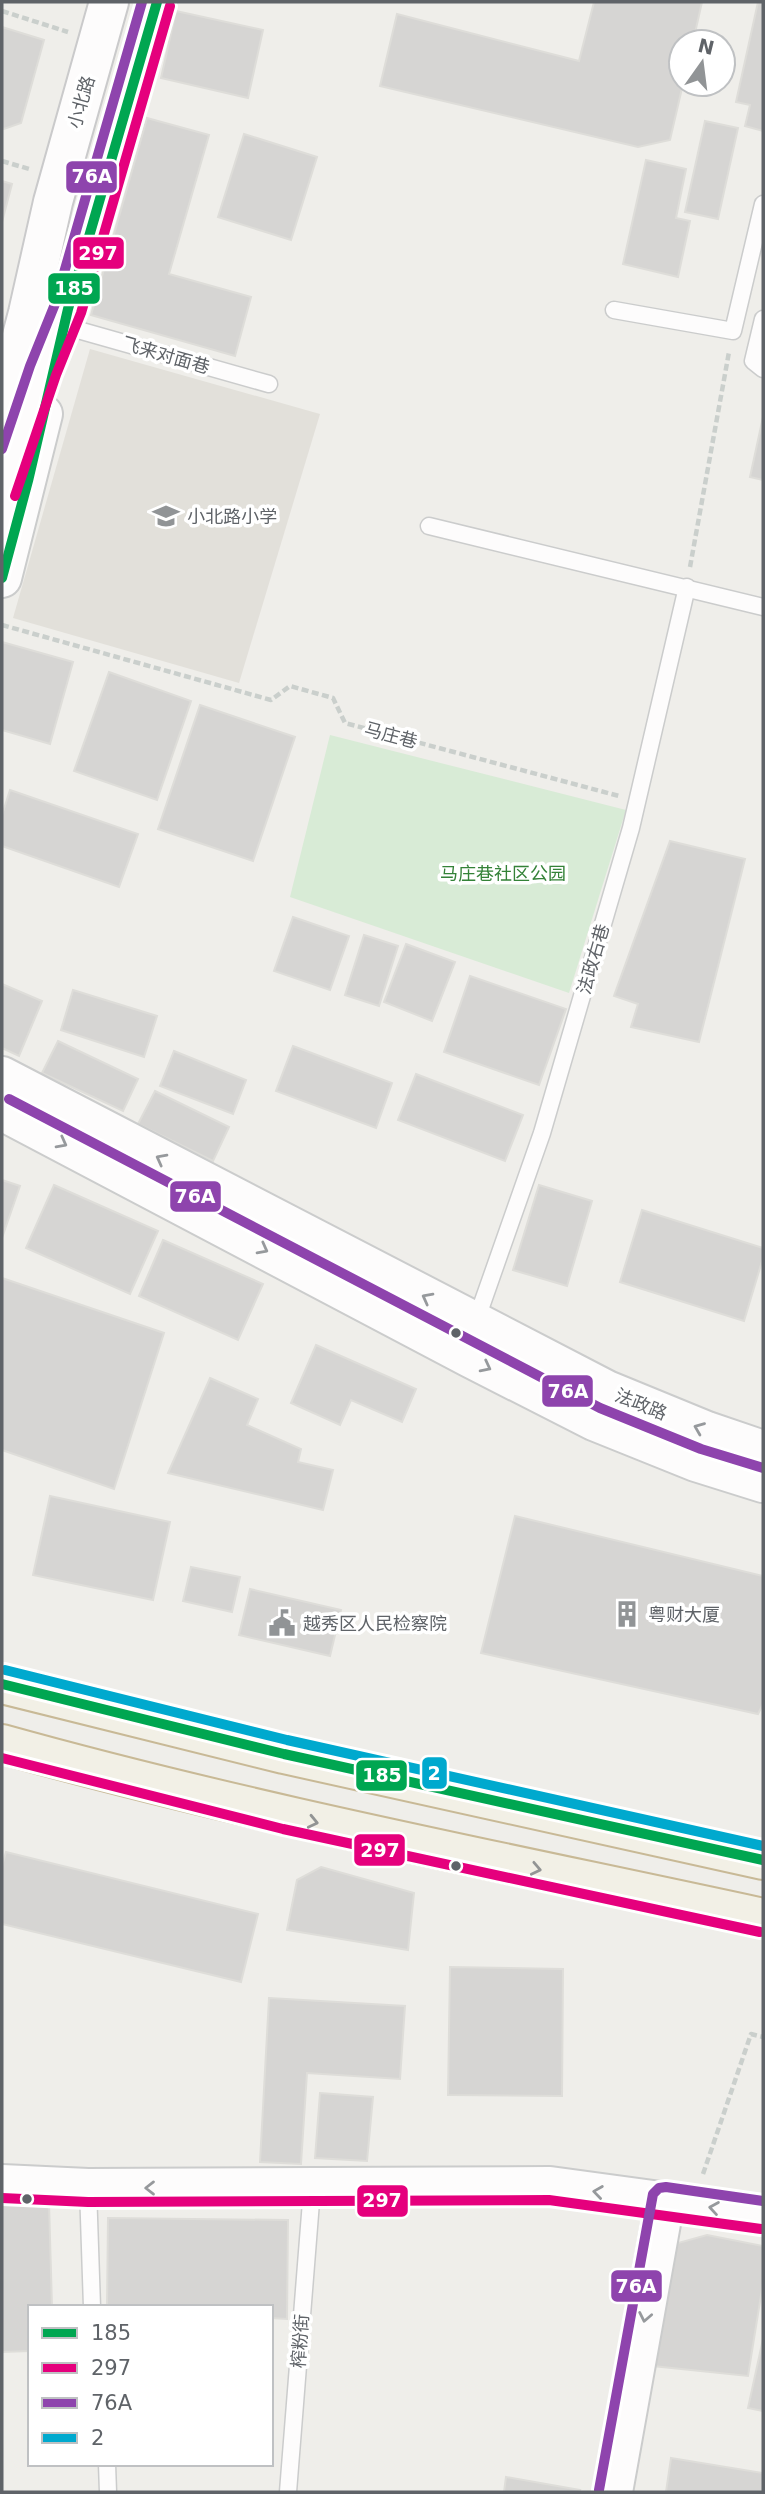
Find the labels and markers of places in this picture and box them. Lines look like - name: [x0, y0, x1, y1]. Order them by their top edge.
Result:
- school or university icon: 小北路小学: [151, 501, 181, 531]
- place label: 小北路小学: [187, 506, 277, 527]
- unlabelled marker: [449, 1326, 463, 1340]
- building icon: 粤财大厦: [612, 1599, 642, 1629]
- place label: 粤财大厦: [648, 1604, 720, 1625]
- public building icon: 越秀区人民检察院: [267, 1608, 297, 1638]
- place label: 越秀区人民检察院: [303, 1613, 447, 1634]
- unlabelled marker: [449, 1859, 463, 1873]
- unlabelled marker: [20, 2192, 34, 2206]

